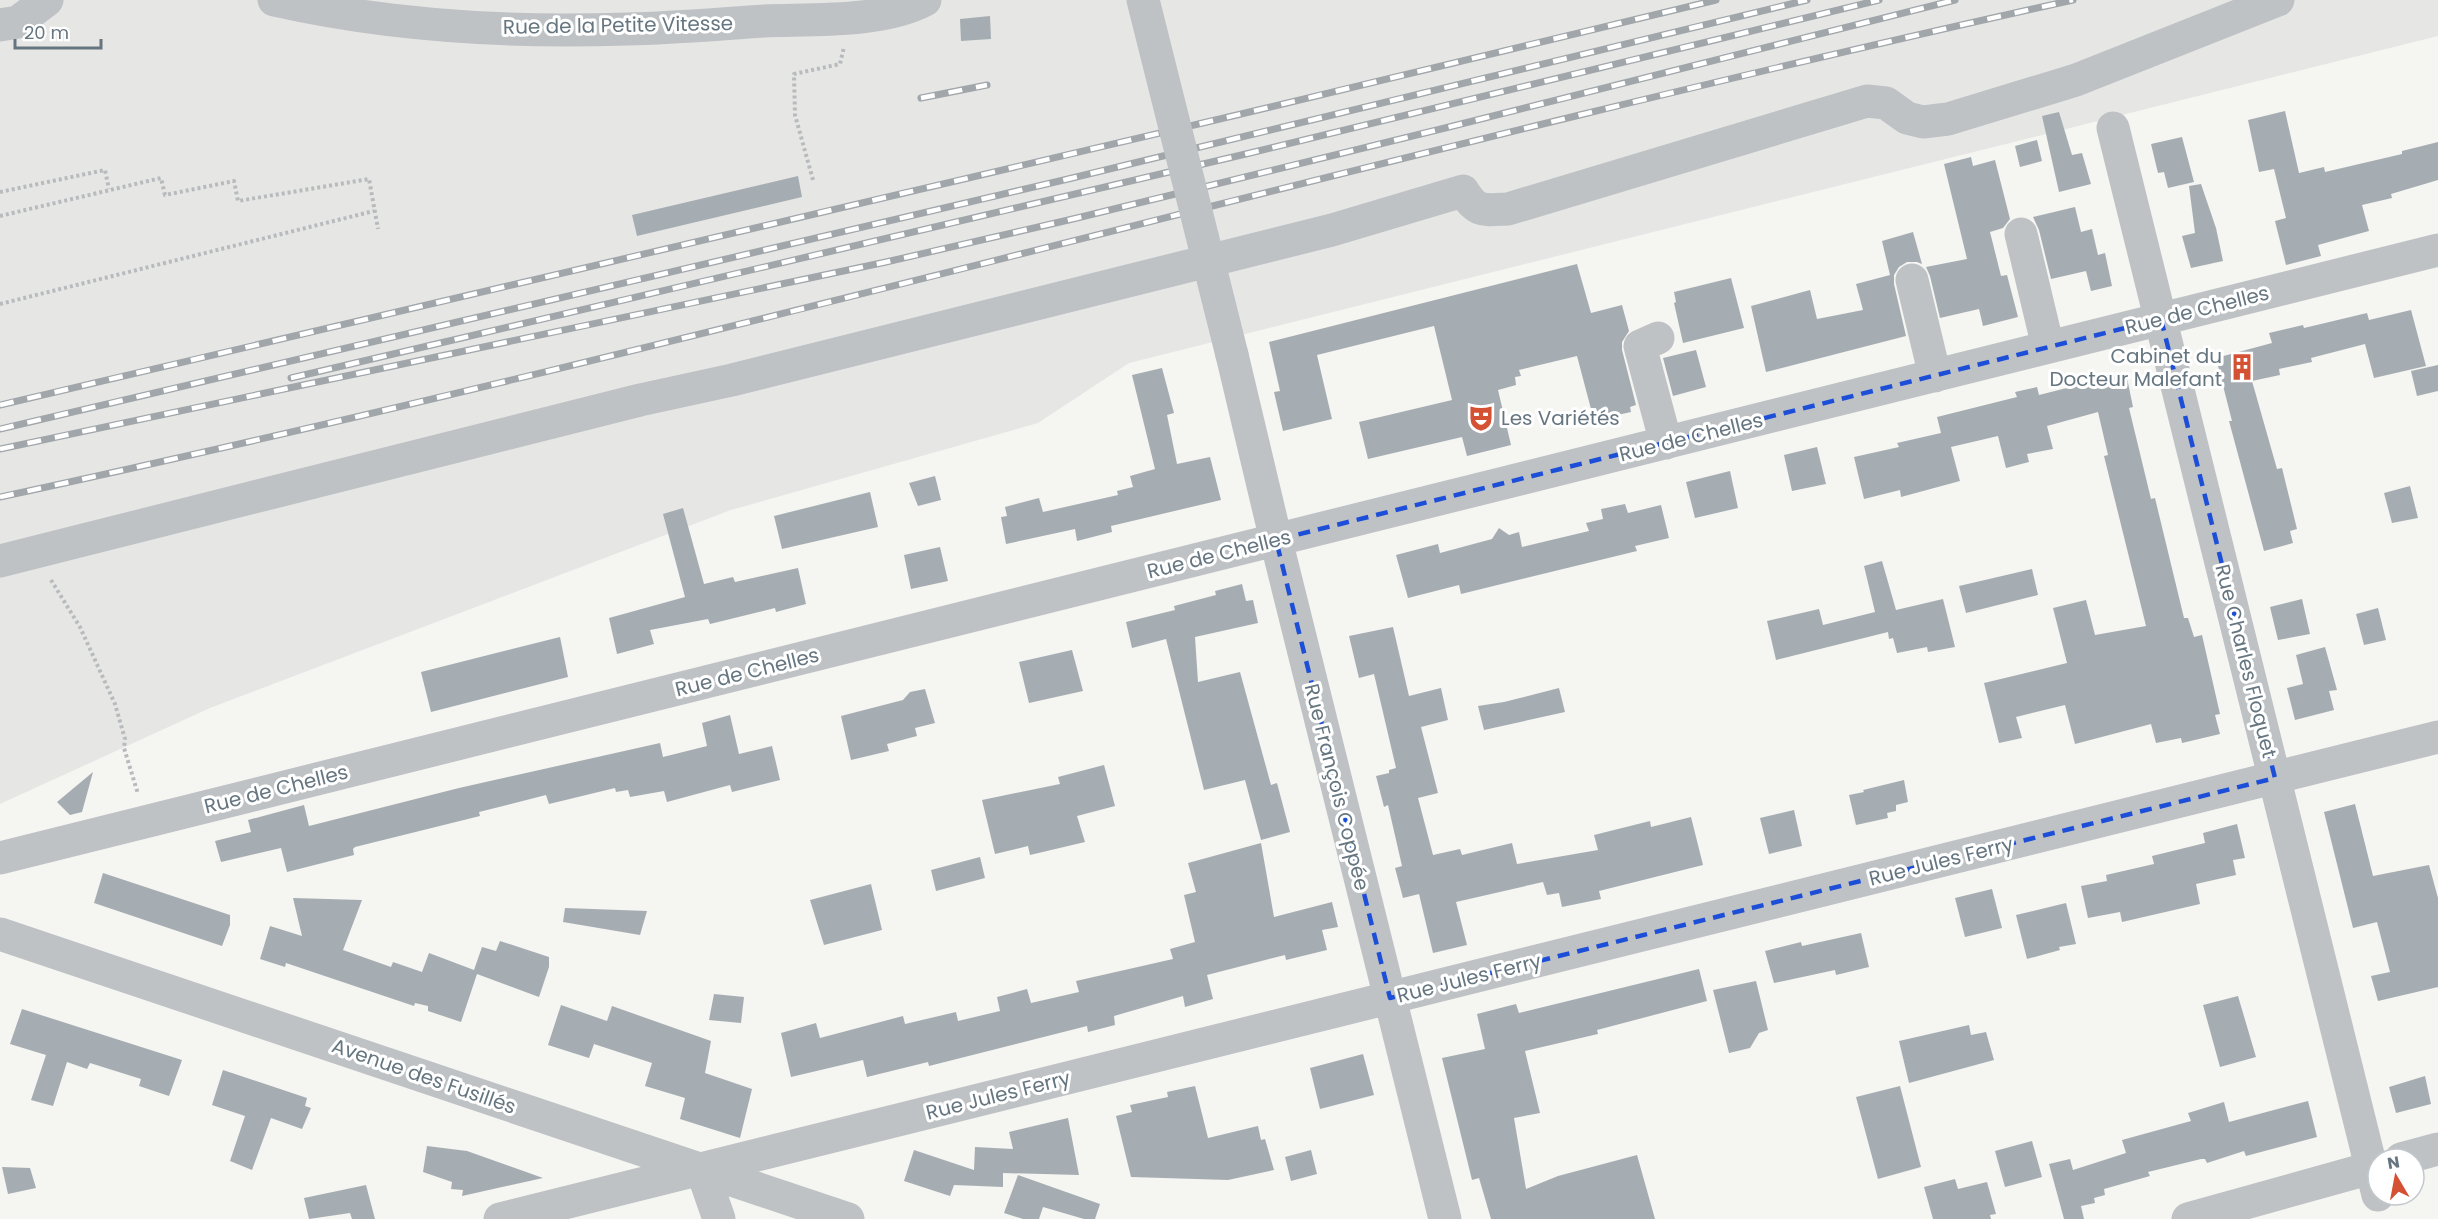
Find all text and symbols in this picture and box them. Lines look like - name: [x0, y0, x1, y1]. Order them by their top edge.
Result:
- street label: Rue de la Petite Vitesse: [503, 9, 733, 41]
- scale bar: [15, 12, 100, 50]
- text: 20 m: [24, 20, 69, 45]
- street label: Rue de Chelles: [2122, 279, 2272, 341]
- place label: Cabinet du Docteur Malefant: [2049, 342, 2222, 393]
- building icon: Cabinet du Docteur Malefant: [2227, 352, 2257, 382]
- theatre icon: Les Variétés: [1466, 403, 1496, 433]
- place label: Les Variétés: [1501, 404, 1620, 432]
- street label: Rue de Chelles: [1616, 406, 1766, 468]
- street label: Rue de Chelles: [1144, 523, 1294, 585]
- street label: Rue Charles Floquet: [2208, 561, 2284, 761]
- street label: Rue de Chelles: [672, 641, 822, 703]
- street label: Rue François Coppée: [1298, 681, 1376, 893]
- street label: Rue de Chelles: [201, 758, 351, 820]
- street label: Rue Jules Ferry: [1866, 830, 2016, 892]
- street label: Rue Jules Ferry: [1394, 947, 1544, 1009]
- street label: Avenue des Fusillés: [328, 1031, 520, 1121]
- street label: Rue Jules Ferry: [923, 1064, 1073, 1126]
- north arrow: [2366, 1147, 2426, 1207]
- text: N: [2386, 1150, 2401, 1175]

